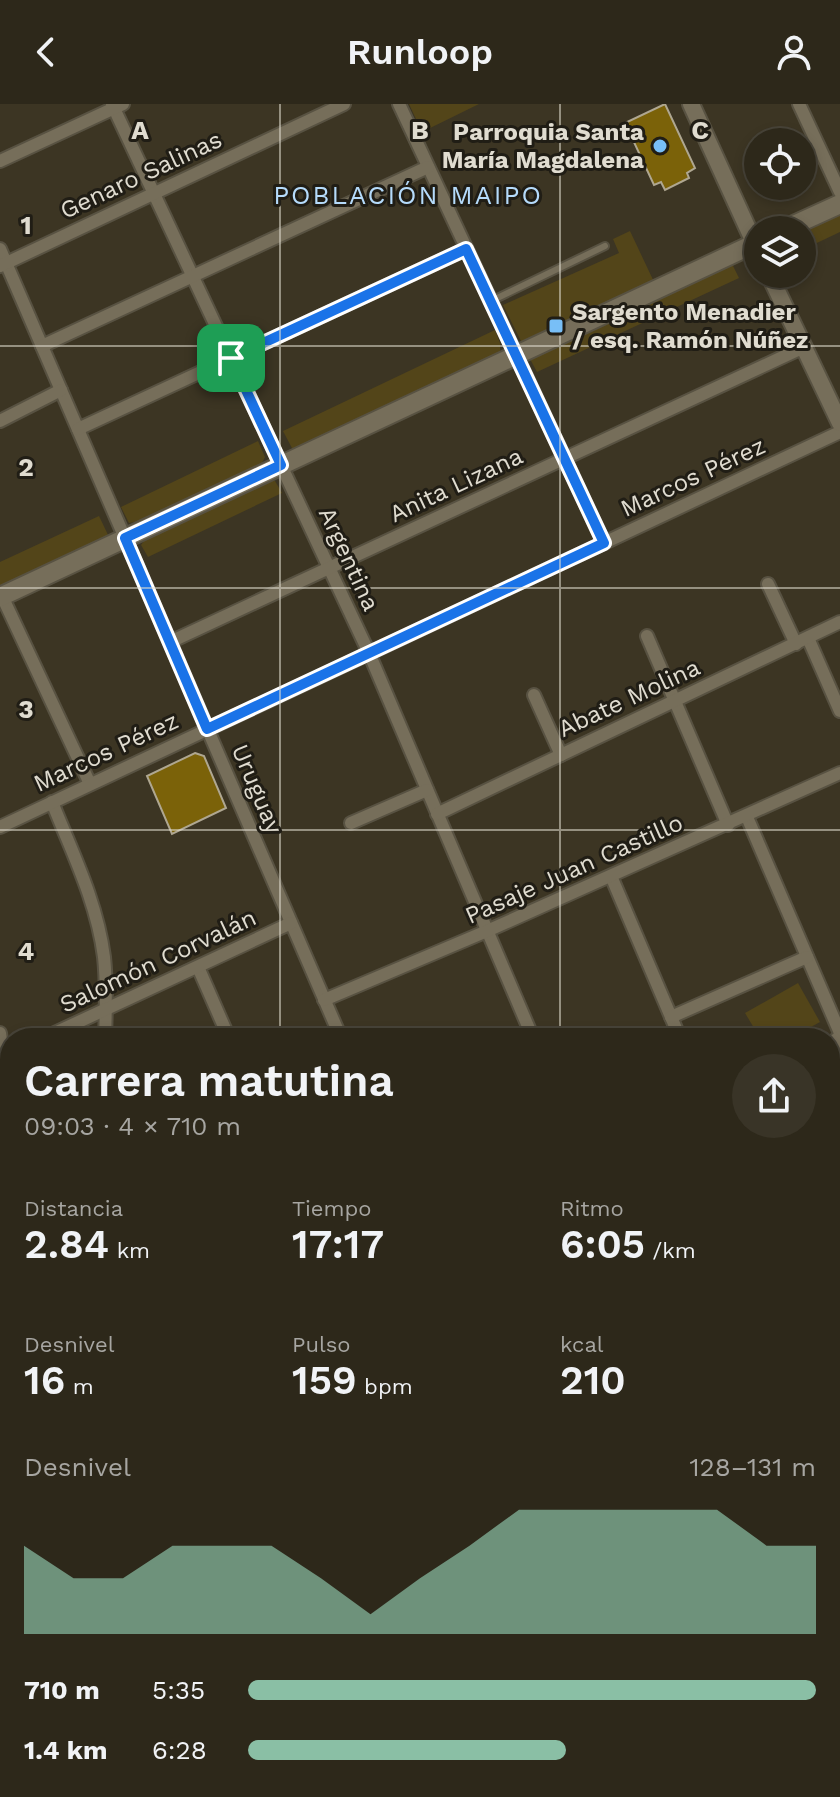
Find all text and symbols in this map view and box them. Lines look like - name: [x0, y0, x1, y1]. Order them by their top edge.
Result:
- icon: back: [24, 30, 68, 74]
- icon: person: [772, 30, 816, 74]
- text: Runloop: [347, 31, 493, 73]
- text: A: [131, 115, 149, 145]
- text: B: [411, 115, 429, 145]
- text: C: [691, 115, 709, 145]
- place label: Parroquia Santa María Magdalena: [442, 118, 644, 174]
- street label: Genaro Salinas: [56, 125, 226, 225]
- map controls: [744, 128, 816, 288]
- button: locate: [744, 128, 816, 200]
- marker: Parroquia Santa María Magdalena: [651, 137, 669, 155]
- district label: POBLACIÓN MAIPO: [273, 180, 543, 210]
- text: 1: [20, 210, 32, 240]
- button: layers: [744, 216, 816, 288]
- place label: Sargento Menadier / esq. Ramón Núñez: [572, 298, 808, 354]
- marker: Sargento Menadier / esq. Ramón Núñez: [547, 317, 565, 335]
- pin: [197, 324, 265, 392]
- icon: arrive: [209, 336, 253, 380]
- street label: Marcos Pérez: [616, 431, 770, 523]
- street label: Anita Lizana: [385, 442, 527, 528]
- text: 2: [18, 452, 34, 482]
- street label: Argentina: [313, 503, 385, 615]
- street label: Abate Molina: [554, 653, 704, 743]
- text: 3: [18, 694, 34, 724]
- street label: Marcos Pérez: [29, 706, 183, 798]
- street label: Uruguay: [226, 740, 289, 838]
- street label: Pasaje Juan Castillo: [461, 808, 687, 930]
- street label: Salomón Corvalán: [56, 903, 260, 1019]
- text: 4: [18, 936, 35, 966]
- button: share: [732, 1054, 816, 1138]
- text: Carrera matutina: [24, 1055, 394, 1107]
- text: 09:03 · 4 × 710 m: [24, 1111, 241, 1141]
- text: Distancia: [24, 1196, 123, 1221]
- text: Tiempo: [292, 1196, 371, 1221]
- text: Ritmo: [560, 1196, 624, 1221]
- text: 2.84: [24, 1221, 109, 1268]
- text: 17:17: [292, 1221, 384, 1268]
- text: 6:05: [560, 1221, 645, 1268]
- text: km: [109, 1238, 150, 1263]
- text: /km: [645, 1238, 696, 1263]
- text: Desnivel: [24, 1332, 115, 1357]
- text: Pulso: [292, 1332, 351, 1357]
- text: kcal: [560, 1332, 604, 1357]
- text: 16: [24, 1357, 65, 1404]
- text: 159: [292, 1357, 357, 1404]
- text: 210: [560, 1357, 626, 1404]
- text: m: [65, 1374, 94, 1399]
- text: bpm: [357, 1374, 413, 1399]
- text: Desnivel: [24, 1452, 131, 1482]
- text: 128–131 m: [689, 1452, 816, 1482]
- text: 710 m: [24, 1675, 100, 1705]
- text: 5:35: [152, 1675, 205, 1705]
- text: 1.4 km: [24, 1735, 108, 1765]
- text: 6:28: [152, 1735, 207, 1765]

